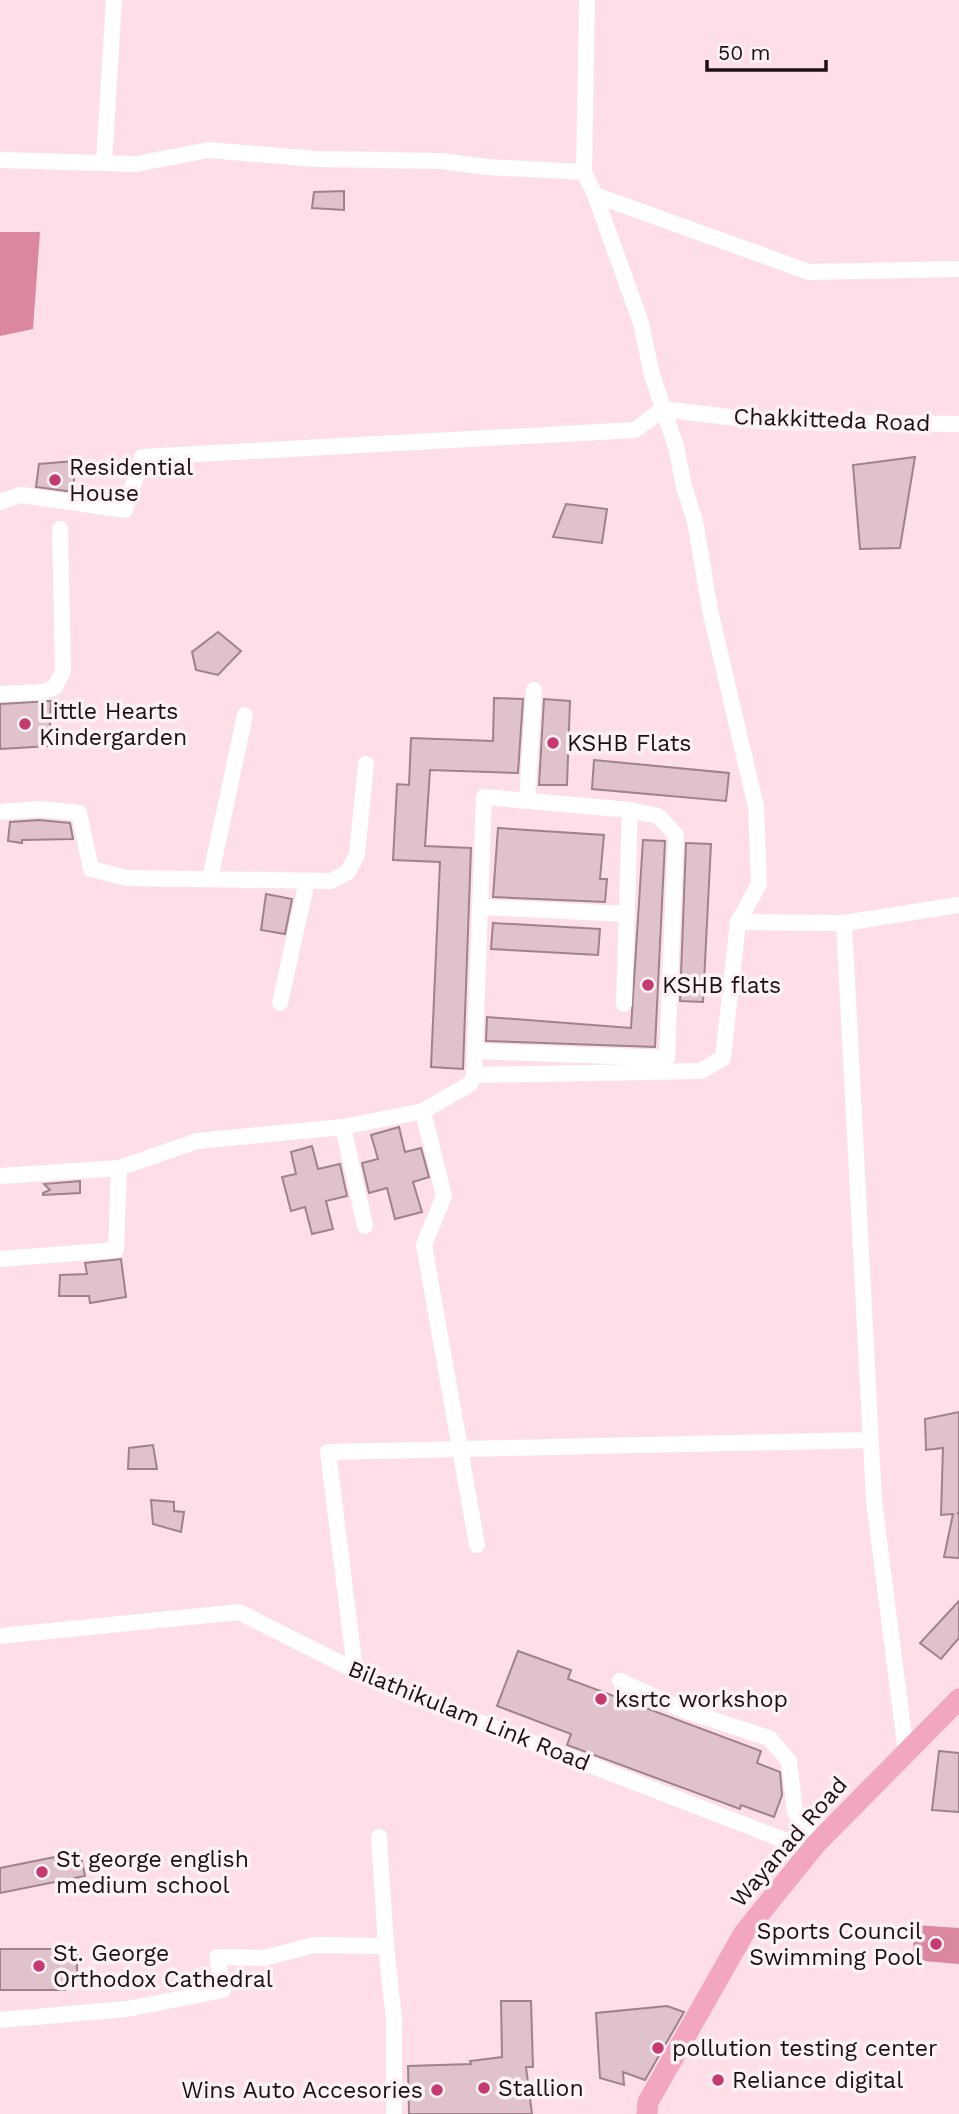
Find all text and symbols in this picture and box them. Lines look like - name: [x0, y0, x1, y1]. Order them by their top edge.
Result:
- scale bar: [707, 28, 826, 72]
- text: 50 m: [718, 40, 770, 65]
- street label: Chakkitteda Road: [733, 403, 931, 437]
- place label: Residential House: [69, 454, 193, 507]
- marker: Residential House: [47, 472, 63, 488]
- place label: Little Hearts Kindergarden: [39, 698, 187, 751]
- marker: Little Hearts Kindergarden: [17, 716, 33, 732]
- place label: KSHB Flats: [567, 730, 691, 757]
- marker: KSHB Flats: [545, 735, 561, 751]
- place label: KSHB flats: [662, 972, 781, 999]
- marker: KSHB flats: [640, 977, 656, 993]
- street label: Bilathikulam Link Road: [344, 1655, 594, 1777]
- place label: ksrtc workshop: [615, 1686, 788, 1713]
- marker: ksrtc workshop: [593, 1691, 609, 1707]
- street label: Wayanad Road: [725, 1771, 853, 1913]
- place label: St george english medium school: [56, 1846, 249, 1899]
- marker: St george english medium school: [34, 1864, 50, 1880]
- place label: Sports Council Swimming Pool: [749, 1918, 922, 1971]
- marker: Sports Council Swimming Pool: [928, 1936, 944, 1952]
- place label: St. George Orthodox Cathedral: [53, 1940, 273, 1993]
- marker: St. George Orthodox Cathedral: [31, 1958, 47, 1974]
- place label: pollution testing center: [672, 2035, 937, 2062]
- marker: pollution testing center: [650, 2040, 666, 2056]
- place label: Reliance digital: [732, 2067, 903, 2094]
- marker: Reliance digital: [710, 2072, 726, 2088]
- place label: Stallion: [498, 2075, 584, 2102]
- place label: Wins Auto Accesories: [181, 2077, 423, 2104]
- marker: Stallion: [476, 2080, 492, 2096]
- marker: Wins Auto Accesories: [429, 2082, 445, 2098]

